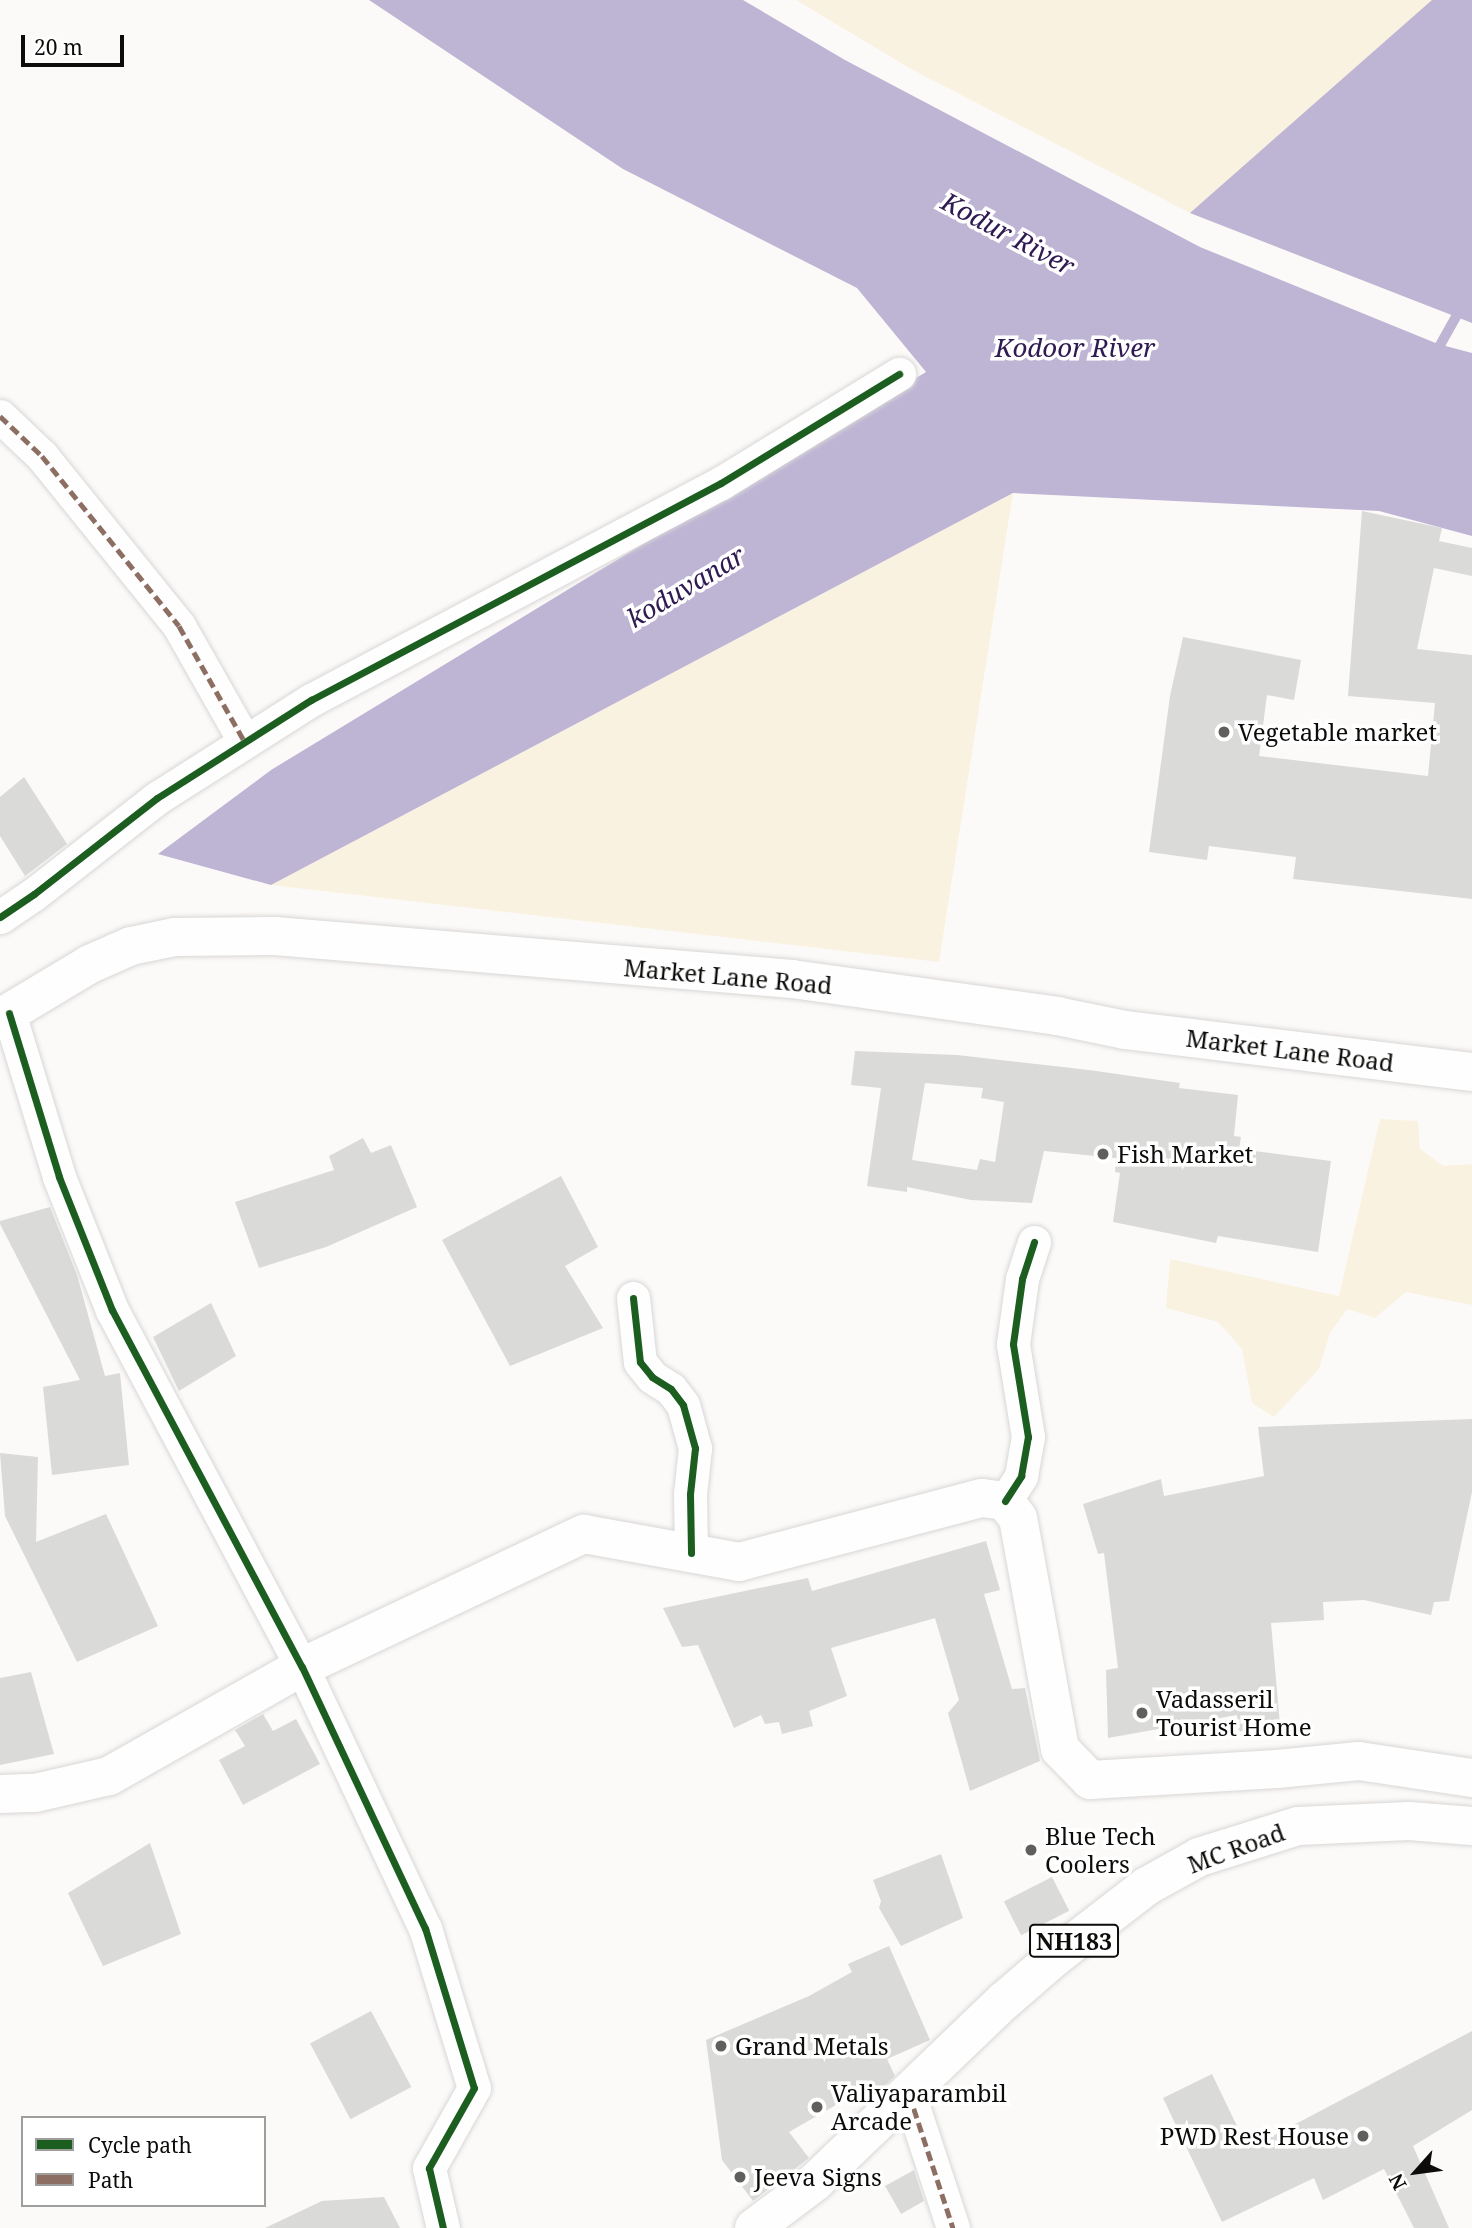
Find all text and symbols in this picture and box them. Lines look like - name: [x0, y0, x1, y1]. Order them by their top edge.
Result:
- scale bar: [24, 21, 128, 65]
- text: 20 m: [34, 33, 83, 61]
- water label: Kodur River: [936, 186, 1080, 282]
- water label: Kodoor River: [995, 332, 1155, 364]
- water label: koduvanar: [622, 540, 750, 634]
- place label: Vegetable market: [1238, 718, 1437, 746]
- marker: Vegetable market: [1216, 724, 1232, 740]
- street label: Market Lane Road: [623, 953, 833, 999]
- street label: Market Lane Road: [1184, 1023, 1396, 1077]
- place label: Fish Market: [1117, 1140, 1253, 1168]
- marker: Fish Market: [1095, 1146, 1111, 1162]
- place label: Vadasseril Tourist Home: [1156, 1685, 1311, 1741]
- marker: Vadasseril Tourist Home: [1134, 1705, 1150, 1721]
- street label: MC Road: [1183, 1817, 1289, 1879]
- place label: Blue Tech Coolers: [1045, 1822, 1156, 1878]
- marker: Blue Tech Coolers: [1023, 1842, 1039, 1858]
- road number: NH183: [1028, 1922, 1120, 1960]
- place label: Grand Metals: [735, 2032, 889, 2060]
- marker: Grand Metals: [713, 2038, 729, 2054]
- place label: Valiyaparambil Arcade: [831, 2079, 1007, 2135]
- marker: Valiyaparambil Arcade: [809, 2099, 825, 2115]
- legend: [21, 2116, 266, 2207]
- place label: PWD Rest House: [1160, 2122, 1349, 2150]
- marker: PWD Rest House: [1355, 2128, 1371, 2144]
- text: Cycle path: [88, 2131, 192, 2159]
- north arrow: [1381, 2137, 1451, 2207]
- place label: Jeeva Signs: [754, 2163, 882, 2191]
- text: Path: [88, 2166, 133, 2194]
- marker: Jeeva Signs: [732, 2169, 748, 2185]
- text: N: [1382, 2169, 1412, 2195]

